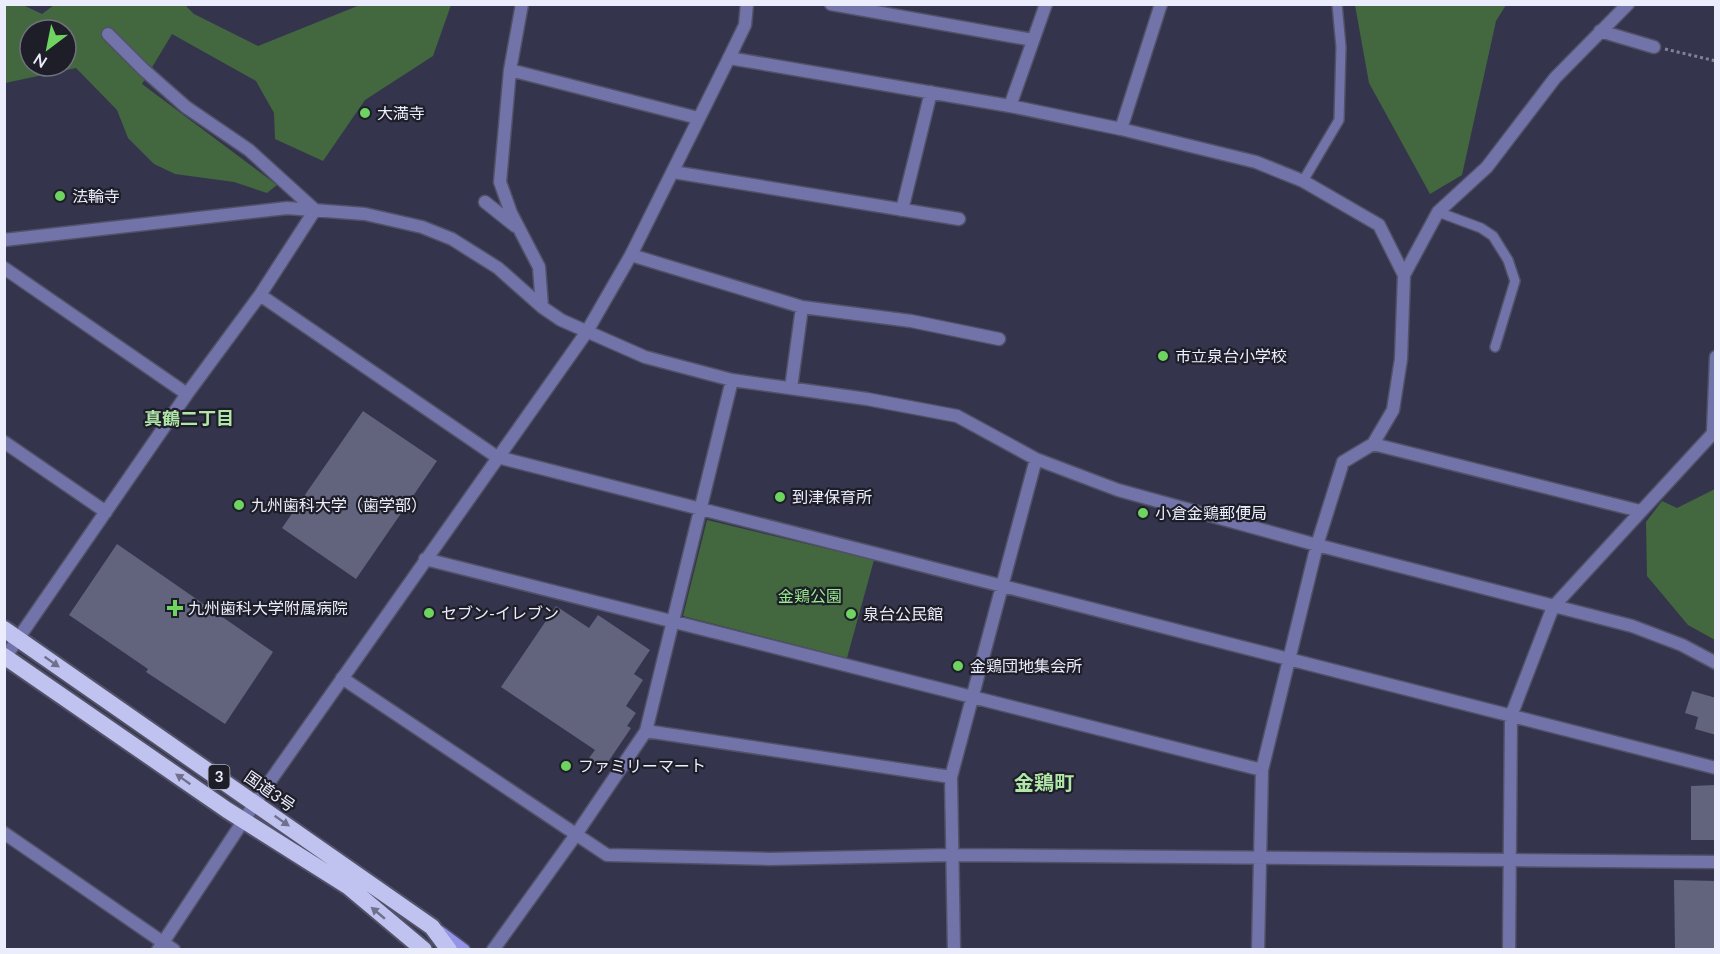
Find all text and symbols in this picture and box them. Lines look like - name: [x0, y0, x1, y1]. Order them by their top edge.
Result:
- north arrow: [18, 18, 78, 78]
- text: N: [30, 50, 50, 72]
- place label: 大満寺: [377, 103, 425, 122]
- marker: 大満寺: [358, 106, 372, 120]
- place label: 法輪寺: [72, 186, 120, 205]
- marker: 法輪寺: [53, 189, 67, 203]
- place label: 市立泉台小学校: [1175, 346, 1287, 365]
- marker: 市立泉台小学校: [1156, 349, 1170, 363]
- district label: 真鶴二丁目: [144, 407, 234, 429]
- place label: 到津保育所: [792, 487, 872, 506]
- marker: 到津保育所: [773, 490, 787, 504]
- place label: 九州歯科大学（歯学部）: [251, 495, 427, 514]
- marker: 九州歯科大学（歯学部）: [232, 498, 246, 512]
- place label: 小倉金鶏郵便局: [1155, 503, 1267, 522]
- marker: 小倉金鶏郵便局: [1136, 506, 1150, 520]
- park label: 金鶏公園: [778, 586, 842, 605]
- place label: 九州歯科大学附属病院: [188, 598, 348, 617]
- marker: 九州歯科大学附属病院: [166, 599, 184, 617]
- place label: セブン-イレブン: [441, 603, 559, 622]
- place label: 泉台公民館: [863, 604, 943, 623]
- marker: セブン-イレブン: [422, 606, 436, 620]
- marker: 泉台公民館: [844, 607, 858, 621]
- one-way arrow: [44, 656, 60, 668]
- place label: 金鶏団地集会所: [970, 656, 1082, 675]
- marker: 金鶏団地集会所: [951, 659, 965, 673]
- place label: ファミリーマート: [578, 756, 706, 775]
- marker: ファミリーマート: [559, 759, 573, 773]
- road number: 3: [208, 765, 230, 789]
- street label: 国道3号: [241, 766, 299, 815]
- district label: 金鶏町: [1014, 770, 1074, 794]
- one-way arrow: [176, 773, 192, 785]
- one-way arrow: [273, 815, 289, 827]
- one-way arrow: [371, 907, 386, 920]

